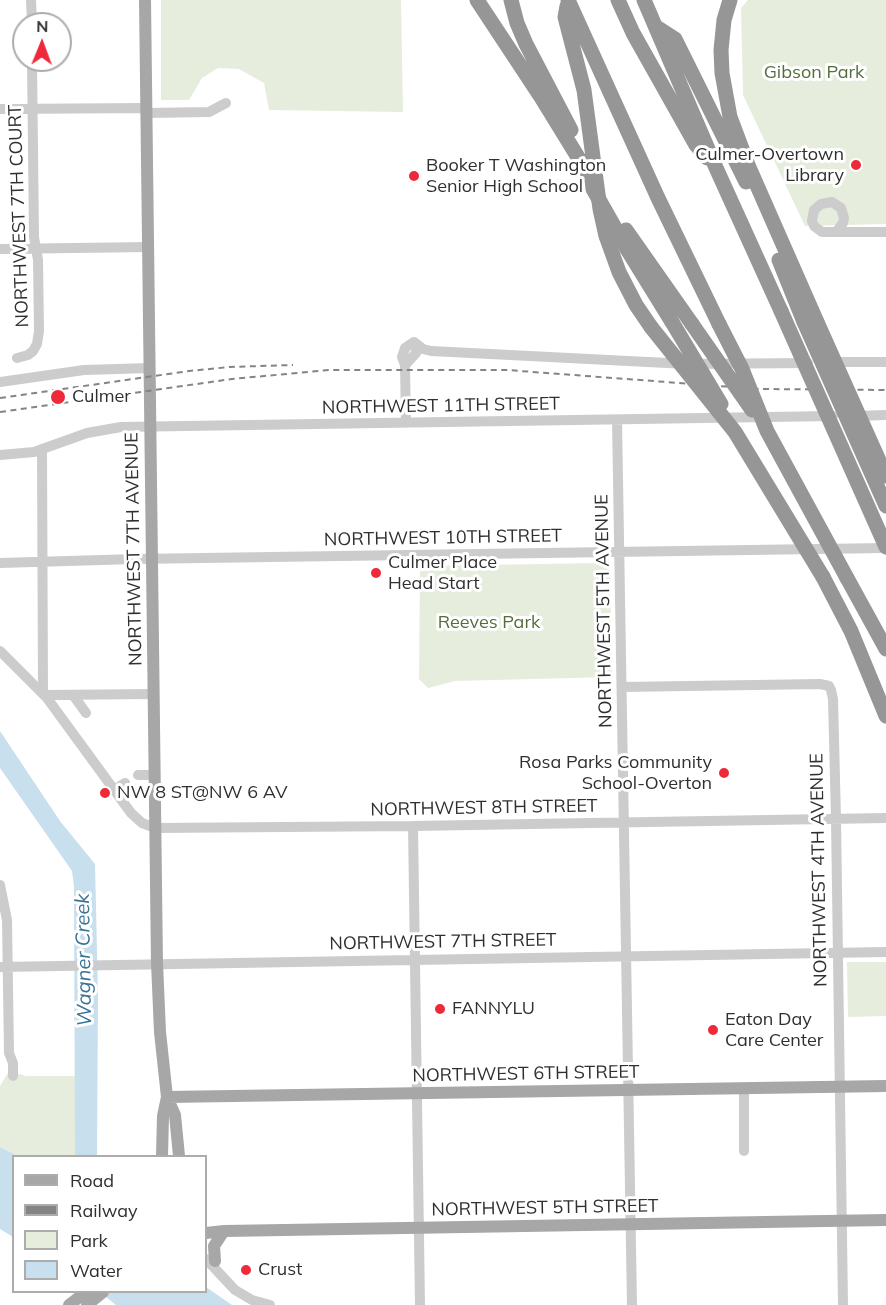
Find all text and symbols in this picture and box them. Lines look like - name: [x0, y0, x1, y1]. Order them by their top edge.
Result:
- north arrow: [12, 12, 72, 72]
- text: N: [36, 16, 48, 36]
- park label: Gibson Park: [764, 62, 864, 84]
- street label: NORTHWEST 7TH COURT: [4, 104, 34, 328]
- place label: Culmer-Overtown Library: [695, 144, 844, 186]
- place label: Booker T Washington Senior High School: [426, 155, 606, 198]
- marker: Culmer-Overtown Library: [849, 158, 863, 172]
- marker: Booker T Washington Senior High School: [407, 169, 421, 183]
- place label: Culmer: [72, 386, 131, 408]
- marker: Culmer: [49, 388, 67, 406]
- street label: NORTHWEST 11TH STREET: [322, 393, 560, 419]
- street label: NORTHWEST 7TH AVENUE: [121, 432, 147, 666]
- street label: NORTHWEST 5TH AVENUE: [591, 494, 617, 728]
- street label: NORTHWEST 10TH STREET: [324, 525, 562, 551]
- place label: Culmer Place Head Start: [388, 552, 497, 594]
- marker: Culmer Place Head Start: [369, 566, 383, 580]
- park label: Reeves Park: [438, 612, 540, 634]
- place label: Rosa Parks Community School-Overton: [519, 752, 712, 795]
- street label: NORTHWEST 4TH AVENUE: [806, 753, 832, 987]
- marker: Rosa Parks Community School-Overton: [717, 766, 731, 780]
- place label: NW 8 ST@NW 6 AV: [117, 782, 288, 804]
- marker: NW 8 ST@NW 6 AV: [98, 786, 112, 800]
- street label: NORTHWEST 8TH STREET: [370, 795, 598, 821]
- water label: Wagner Creek: [71, 893, 97, 1027]
- street label: NORTHWEST 7TH STREET: [329, 929, 557, 955]
- place label: FANNYLU: [452, 998, 535, 1020]
- marker: FANNYLU: [433, 1002, 447, 1016]
- place label: Eaton Day Care Center: [725, 1009, 823, 1052]
- marker: Eaton Day Care Center: [706, 1023, 720, 1037]
- street label: NORTHWEST 6TH STREET: [412, 1061, 640, 1087]
- legend: [12, 1155, 207, 1293]
- text: Road: [70, 1169, 114, 1192]
- street label: NORTHWEST 5TH STREET: [431, 1195, 659, 1221]
- text: Railway: [70, 1199, 138, 1222]
- text: Park: [70, 1229, 108, 1252]
- text: Water: [70, 1259, 122, 1282]
- place label: Crust: [258, 1259, 302, 1281]
- marker: Crust: [239, 1263, 253, 1277]

